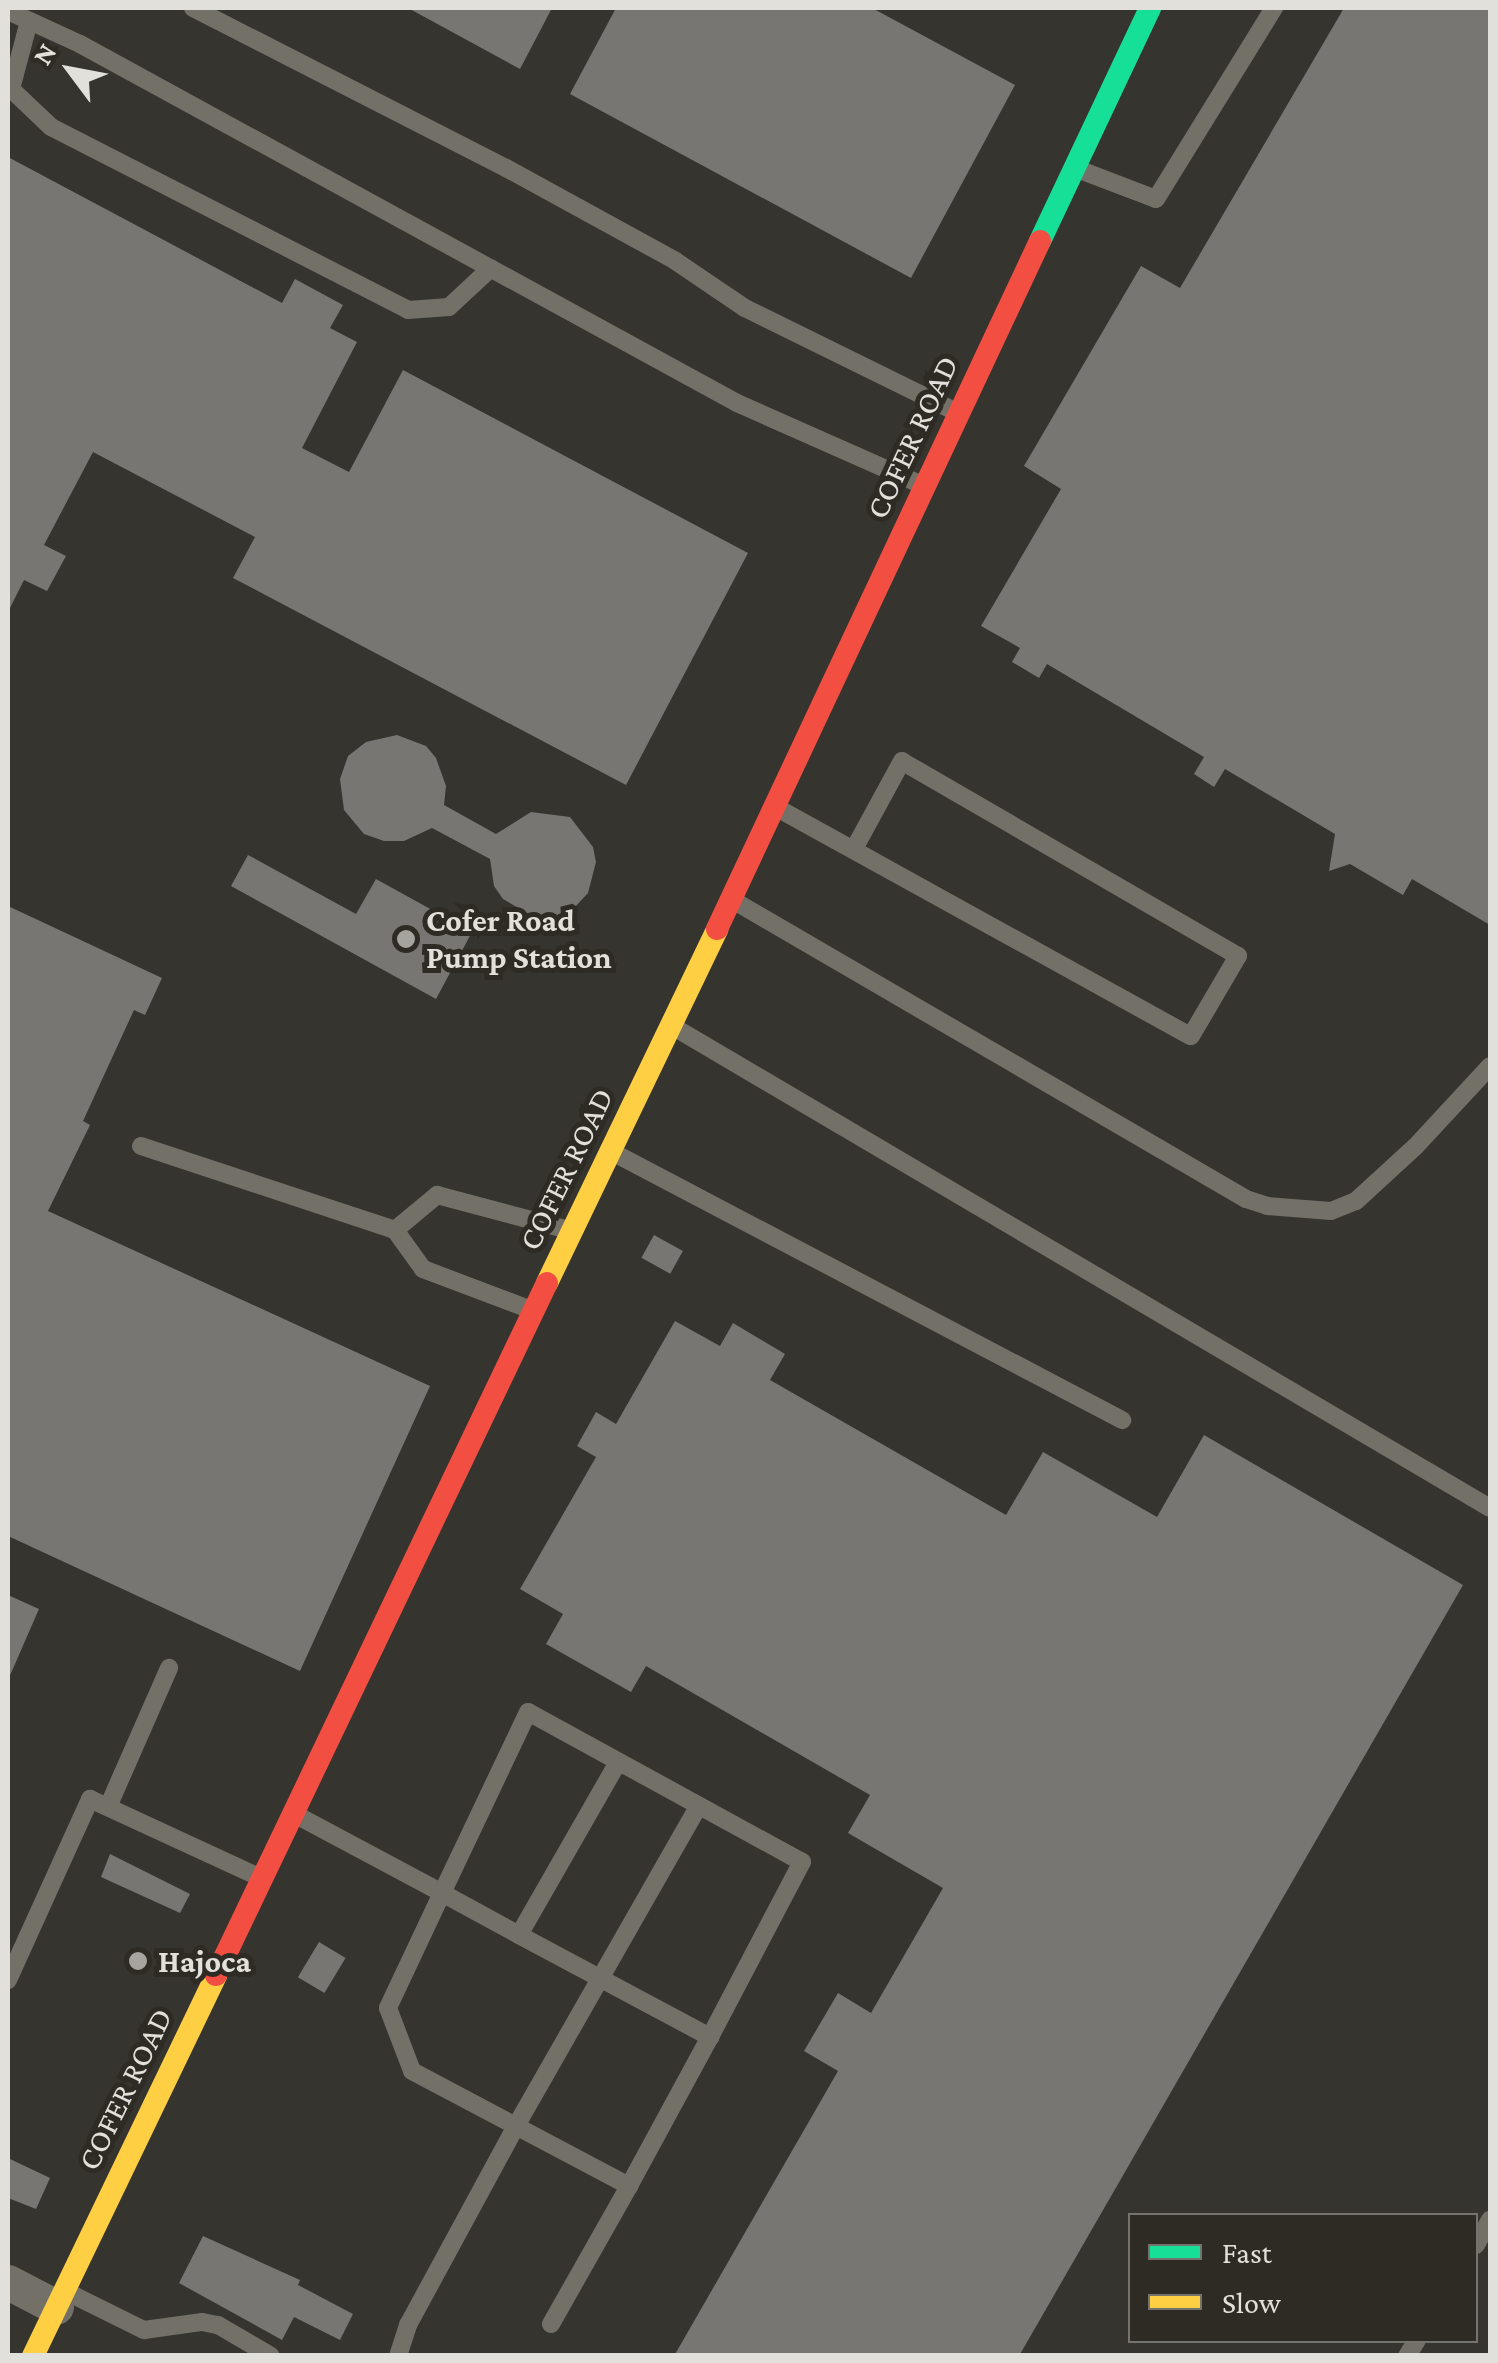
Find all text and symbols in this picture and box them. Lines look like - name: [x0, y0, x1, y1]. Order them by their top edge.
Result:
- north arrow: [20, 20, 120, 120]
- text: N: [26, 38, 62, 70]
- street label: COFER ROAD: [858, 349, 966, 525]
- place label: Cofer Road Pump Station: [426, 902, 612, 977]
- marker: Cofer Road Pump Station: [395, 928, 417, 950]
- street label: COFER ROAD: [510, 1082, 622, 1256]
- place label: Hajoca: [158, 1942, 251, 1980]
- marker: Hajoca: [127, 1950, 149, 1972]
- street label: COFER ROAD: [69, 2002, 181, 2176]
- legend: [1128, 2213, 1478, 2343]
- text: Fast: [1222, 2236, 1272, 2269]
- text: Slow: [1222, 2286, 1281, 2319]

